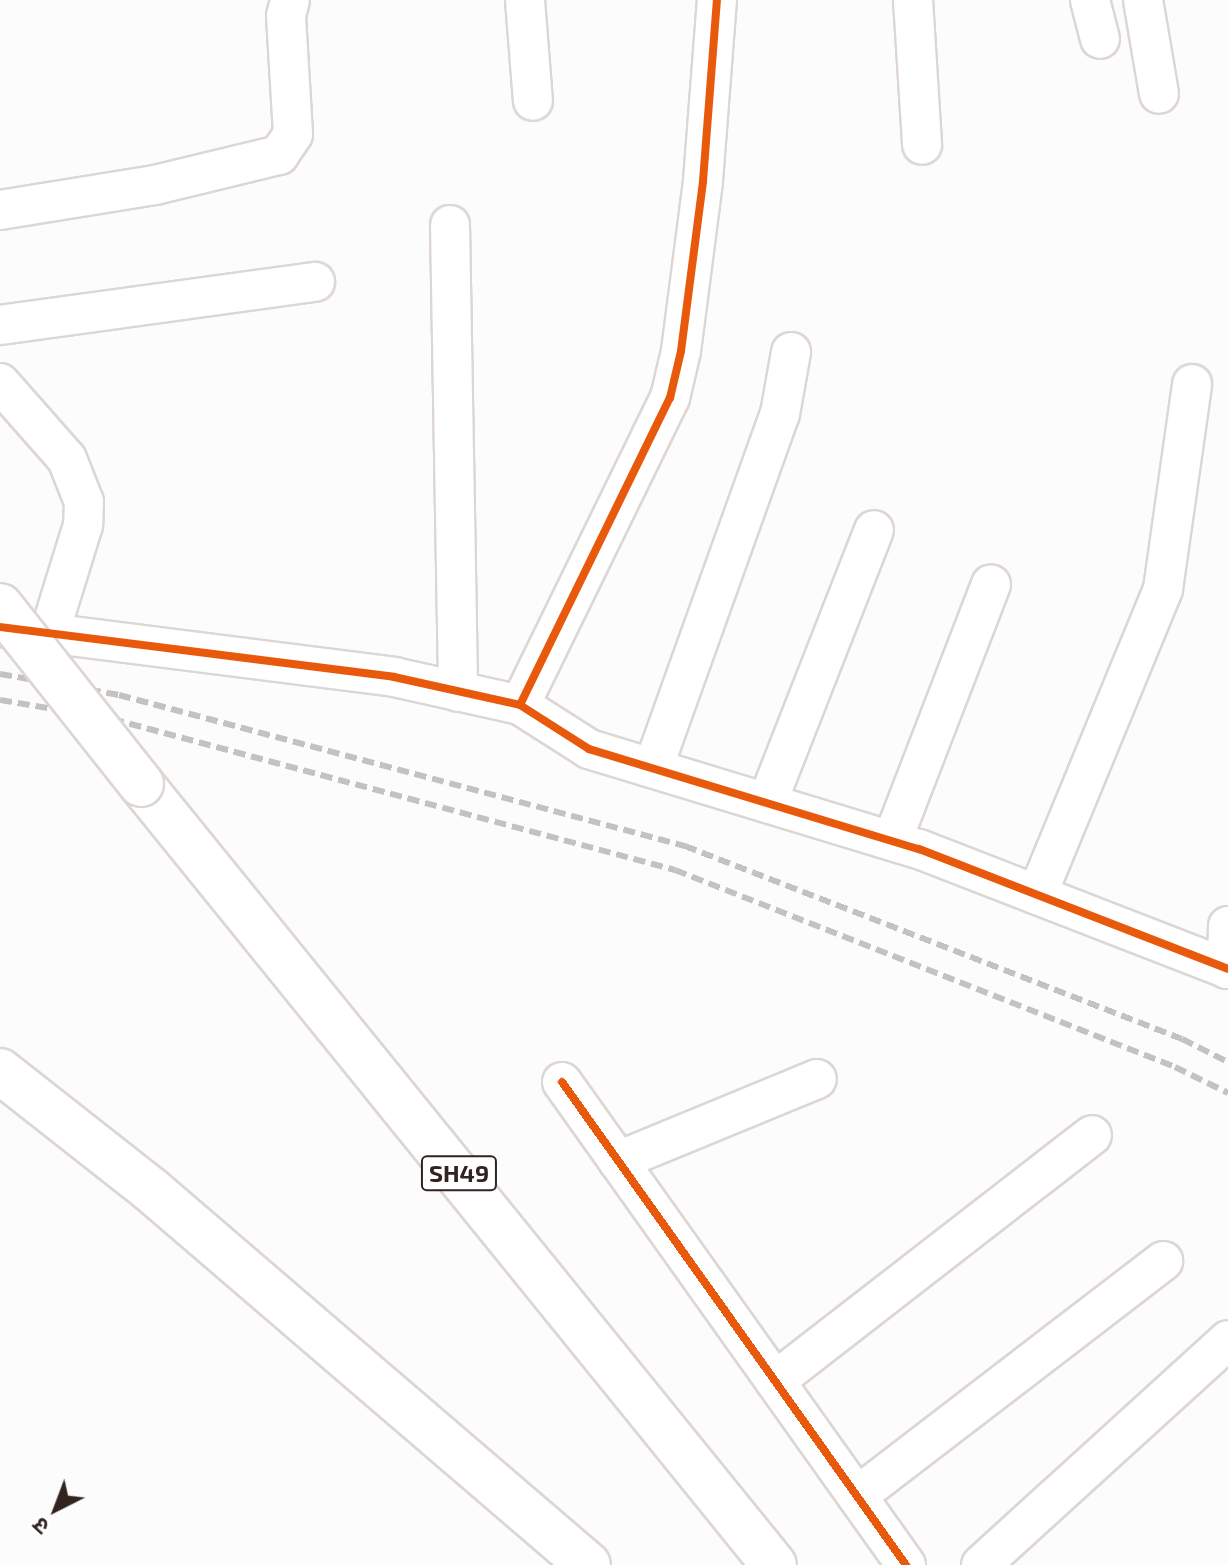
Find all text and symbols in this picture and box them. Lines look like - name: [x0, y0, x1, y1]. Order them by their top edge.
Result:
- road number: SH49: [419, 1153, 499, 1193]
- north arrow: [16, 1469, 96, 1549]
- text: उ: [26, 1513, 53, 1541]

